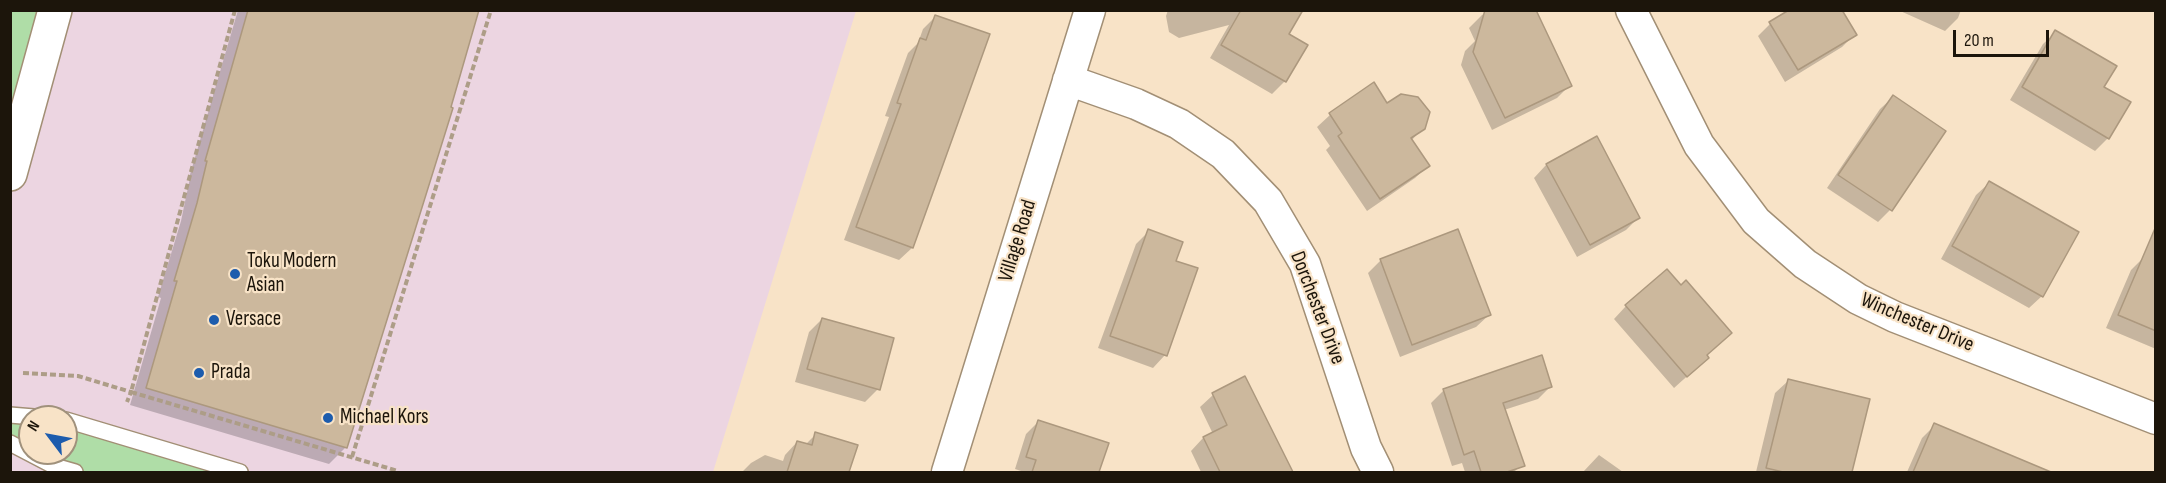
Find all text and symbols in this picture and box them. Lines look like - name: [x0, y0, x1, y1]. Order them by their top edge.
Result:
- scale bar: [1956, 18, 2052, 56]
- text: 20 m: [1964, 30, 1994, 51]
- street label: Village Road: [994, 197, 1042, 285]
- street label: Dorchester Drive: [1284, 248, 1350, 368]
- place label: Toku Modern Asian: [247, 249, 336, 299]
- marker: Toku Modern Asian: [228, 267, 242, 281]
- street label: Winchester Drive: [1857, 288, 1977, 358]
- place label: Versace: [226, 307, 281, 333]
- marker: Versace: [207, 313, 221, 327]
- place label: Prada: [211, 360, 250, 386]
- marker: Prada: [192, 366, 206, 380]
- north arrow: [18, 405, 78, 465]
- place label: Michael Kors: [340, 405, 429, 431]
- marker: Michael Kors: [321, 411, 335, 425]
- text: N: [24, 418, 44, 435]

